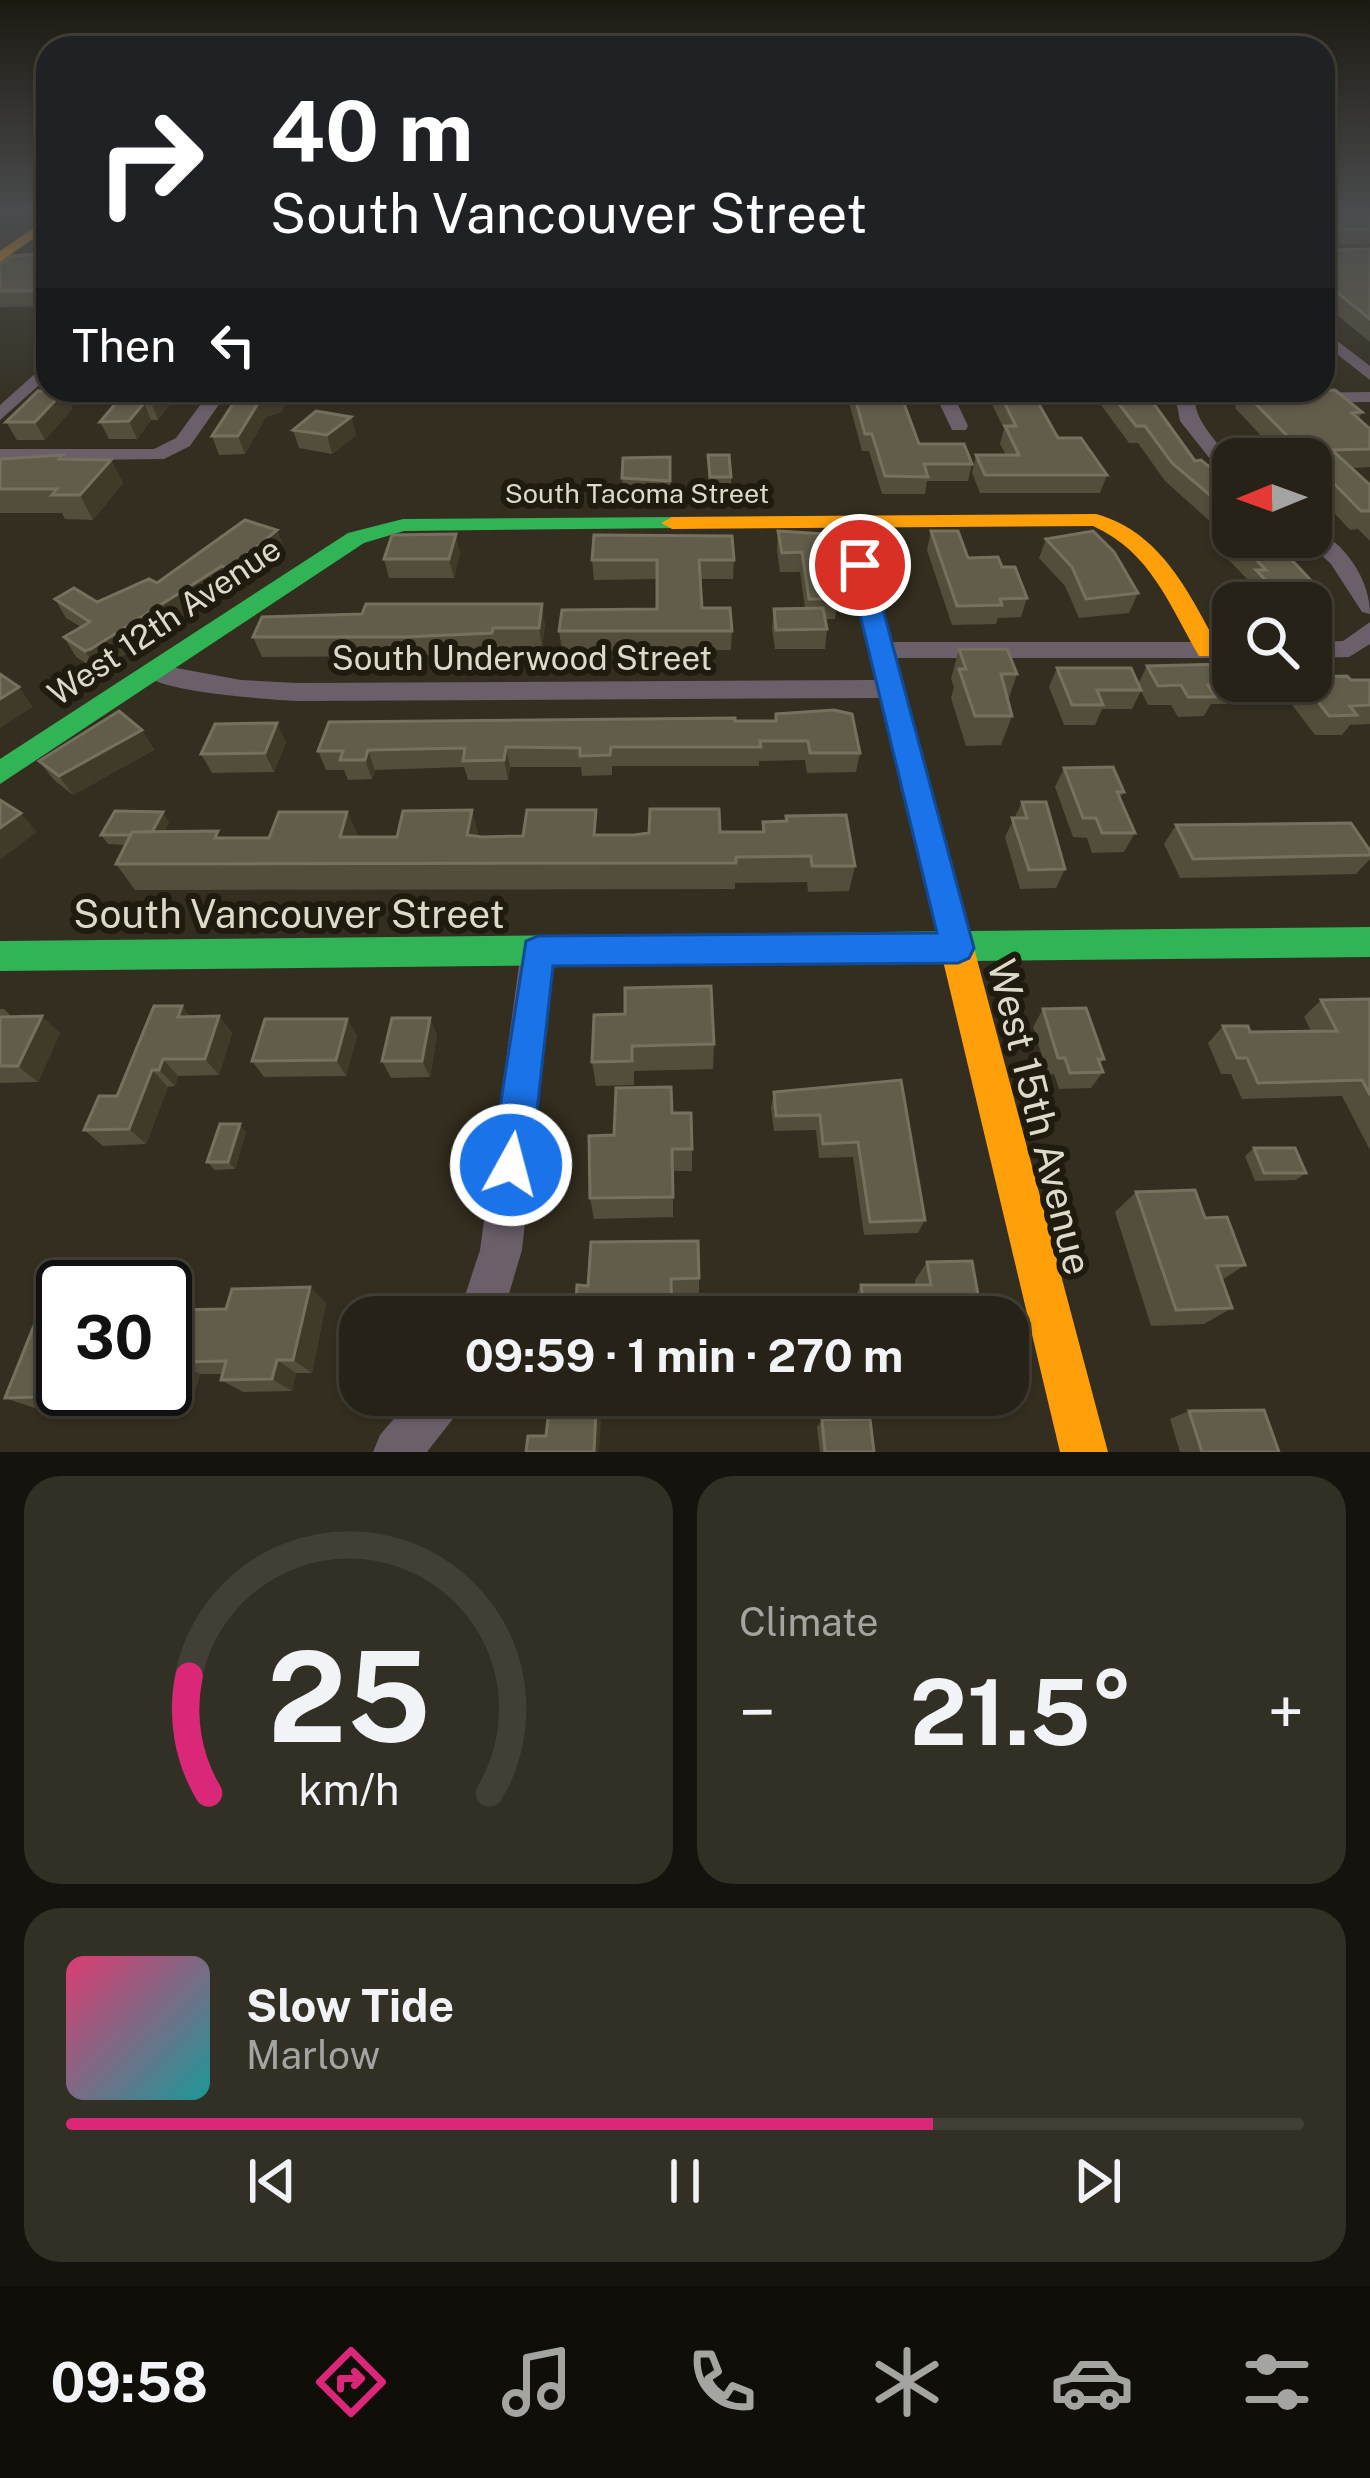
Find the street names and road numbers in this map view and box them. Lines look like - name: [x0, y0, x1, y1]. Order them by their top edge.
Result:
- street label: South Tacoma Street: [505, 477, 769, 509]
- street label: West 12th Avenue: [41, 529, 287, 713]
- street label: South Underwood Street: [332, 639, 712, 677]
- street label: South Vancouver Street: [73, 891, 505, 937]
- street label: West 15th Avenue: [979, 955, 1101, 1279]

